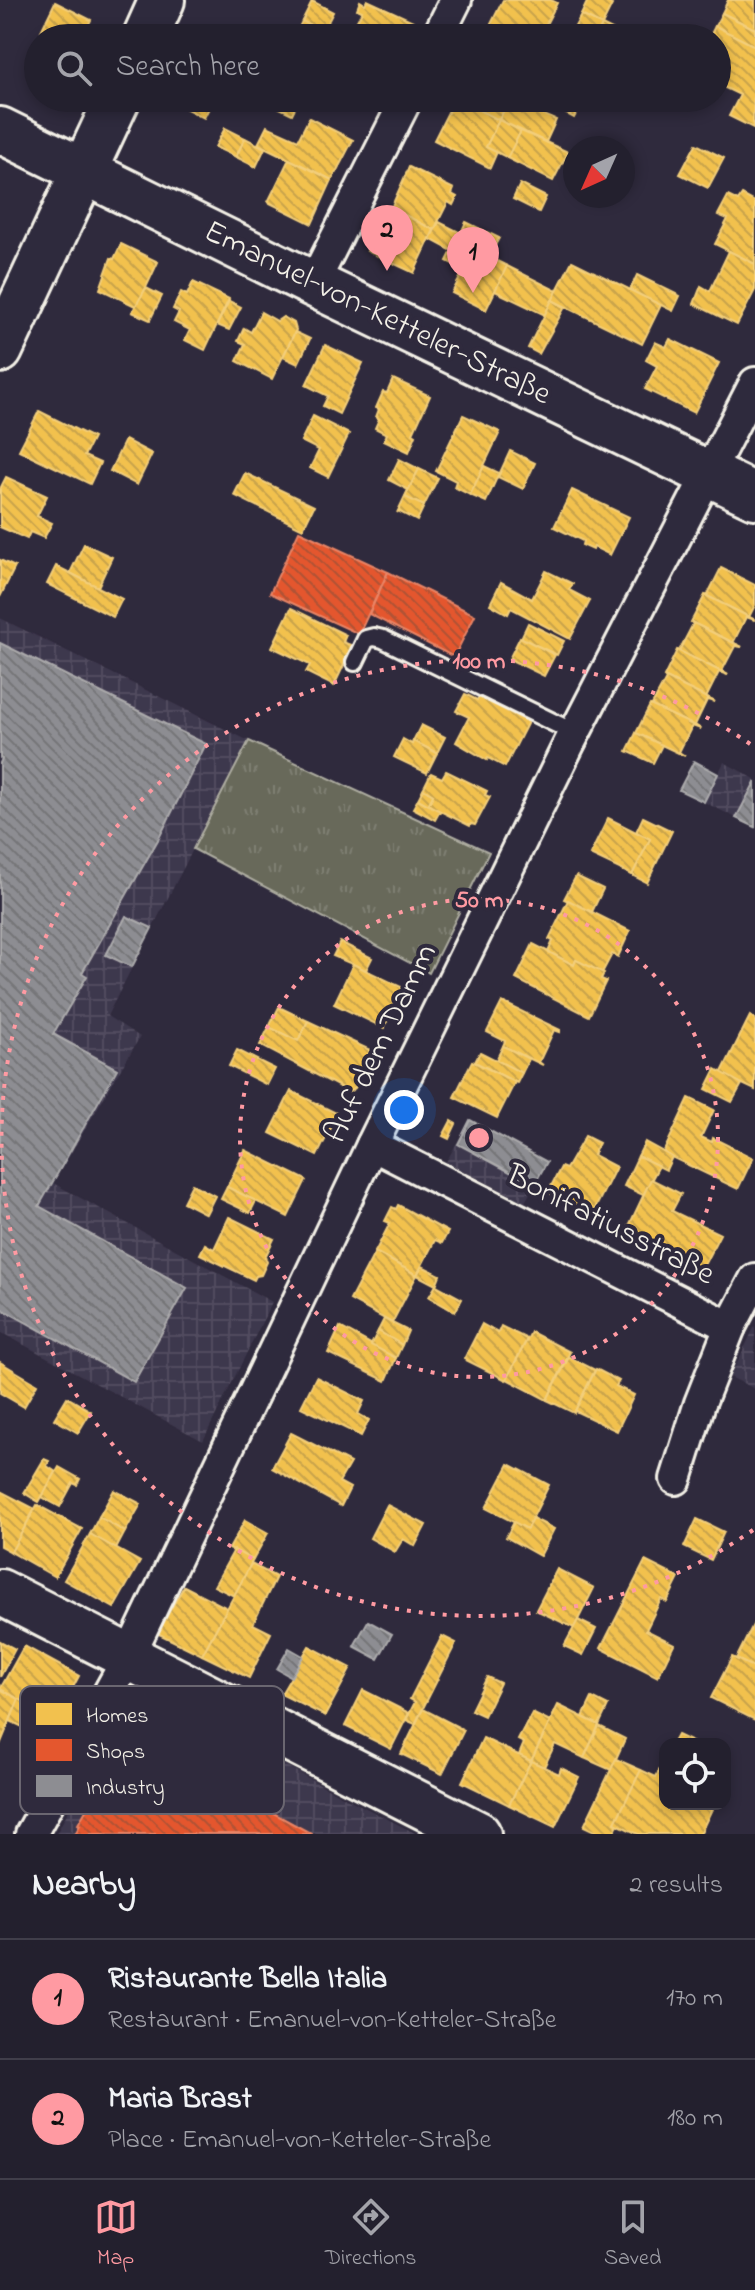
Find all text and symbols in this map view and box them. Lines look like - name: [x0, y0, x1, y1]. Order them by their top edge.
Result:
- search box: [24, 24, 731, 112]
- icon: search: [52, 46, 96, 90]
- text: Search here: [116, 46, 260, 90]
- north arrow: [563, 136, 635, 208]
- pin: 2: [361, 205, 413, 271]
- street label: Emanuel-von-Ketteler-Straße: [196, 209, 559, 419]
- pin: 1: [447, 227, 499, 293]
- text: 100 m: [453, 645, 506, 680]
- text: 50 m: [455, 884, 504, 919]
- street label: Auf dem Damm: [313, 936, 451, 1152]
- your location: [384, 1090, 424, 1130]
- centre of rings: [465, 1124, 493, 1152]
- street label: Bonifatiusstraße: [497, 1153, 723, 1299]
- legend: [20, 1686, 284, 1814]
- text: Homes: [86, 1701, 148, 1733]
- text: Shops: [86, 1737, 145, 1769]
- map controls: [659, 1738, 731, 1810]
- button: locate: [659, 1738, 731, 1810]
- text: Industry: [86, 1773, 165, 1806]
- text: Nearby: [32, 1861, 136, 1911]
- text: 2 results: [630, 1867, 723, 1905]
- text: Ristaurante Bella Italia: [108, 1958, 387, 2002]
- text: 1: [54, 1980, 62, 2018]
- text: 170 m: [666, 1980, 723, 2018]
- text: Restaurant · Emanuel-von-Ketteler-Straße: [108, 2002, 556, 2040]
- text: Maria Brast: [108, 2078, 252, 2122]
- text: 2: [52, 2100, 64, 2138]
- text: 180 m: [667, 2100, 723, 2138]
- text: Place · Emanuel-von-Ketteler-Straße: [108, 2122, 491, 2160]
- tab: Map: [94, 2195, 138, 2275]
- tab: Directions: [325, 2195, 417, 2275]
- tab: Saved: [604, 2195, 661, 2275]

